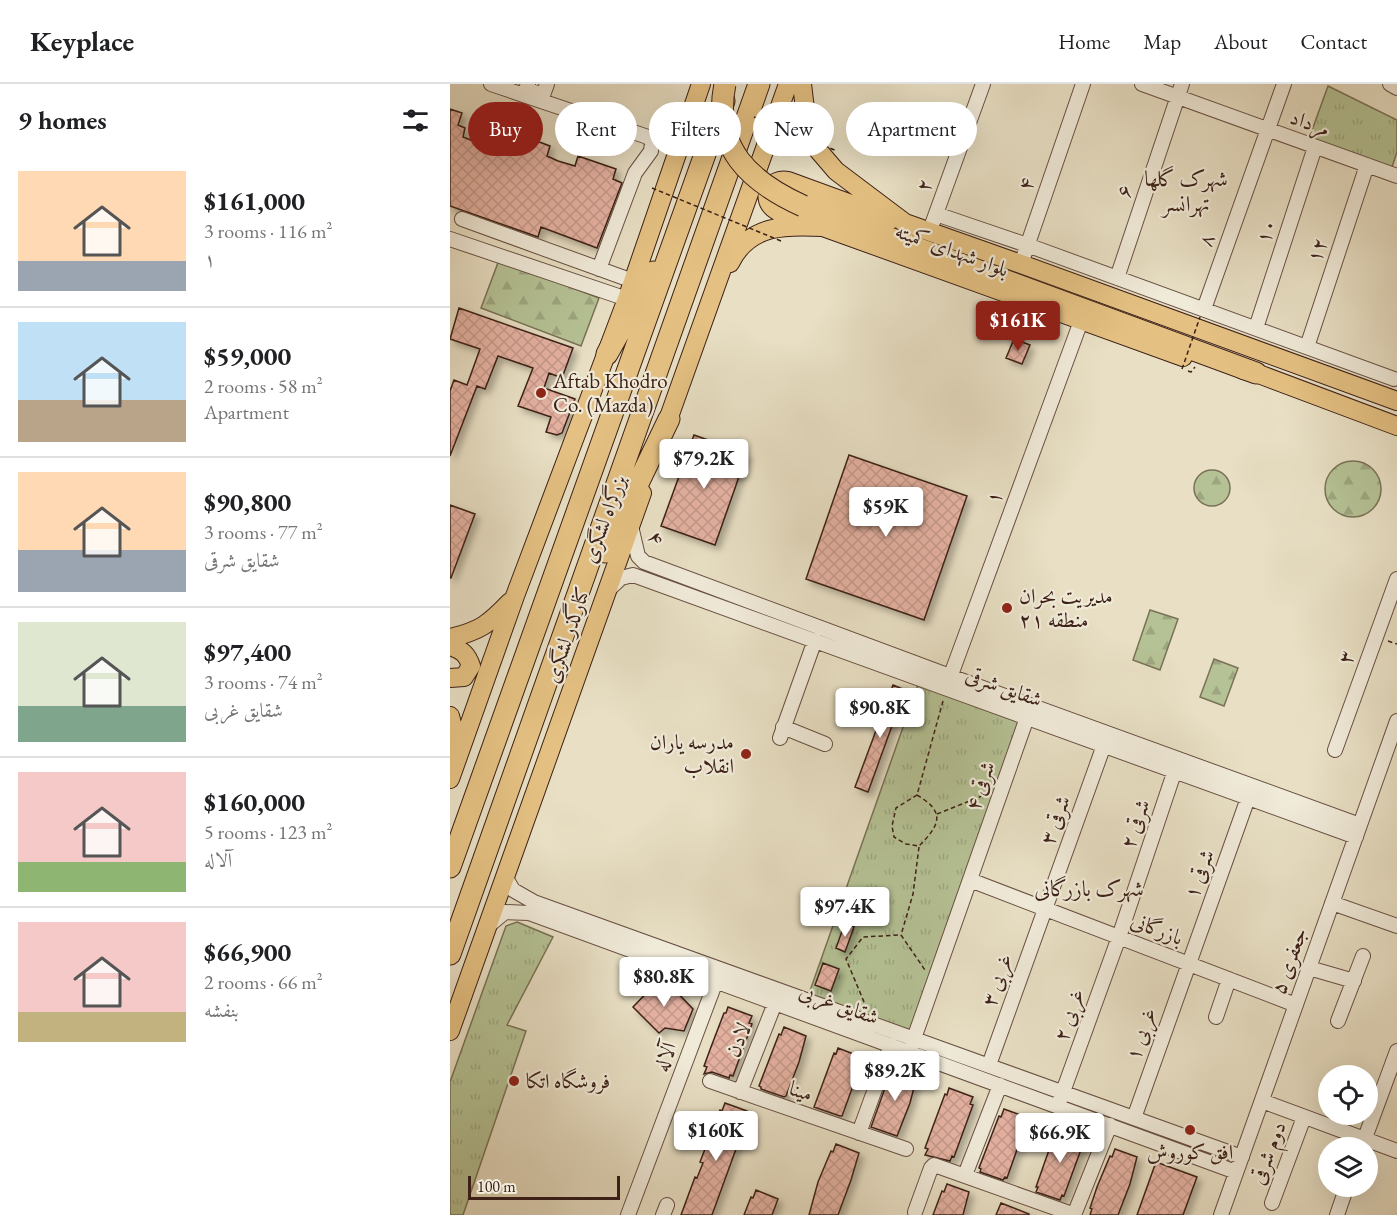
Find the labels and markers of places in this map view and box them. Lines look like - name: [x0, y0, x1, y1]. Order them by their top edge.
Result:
- pin: $161K: [976, 301, 1060, 352]
- place label: Aftab Khodro Co. (Mazda): [552, 367, 668, 418]
- marker: Aftab Khodro Co. (Mazda): [534, 386, 548, 400]
- pin: $79.2K: [655, 439, 753, 490]
- pin: $59K: [850, 487, 922, 538]
- place label: مدیریت بحران منطقه ۲۱: [1019, 582, 1113, 633]
- marker: مدیریت بحران منطقه ۲۱: [1000, 601, 1014, 615]
- pin: $90.8K: [831, 688, 929, 739]
- place label: مدرسه یاران انقلاب: [650, 728, 734, 779]
- marker: مدرسه یاران انقلاب: [739, 747, 753, 761]
- pin: $97.4K: [796, 887, 894, 938]
- pin: $80.8K: [615, 957, 713, 1008]
- pin: $89.2K: [846, 1051, 944, 1102]
- place label: فروشگاه اتکا: [526, 1067, 610, 1094]
- marker: فروشگاه اتکا: [507, 1074, 521, 1088]
- pin: $160K: [674, 1111, 758, 1162]
- pin: $66.9K: [1011, 1113, 1109, 1164]
- marker: افق کوروش: [1183, 1123, 1197, 1137]
- place label: افق کوروش: [1147, 1138, 1233, 1165]

